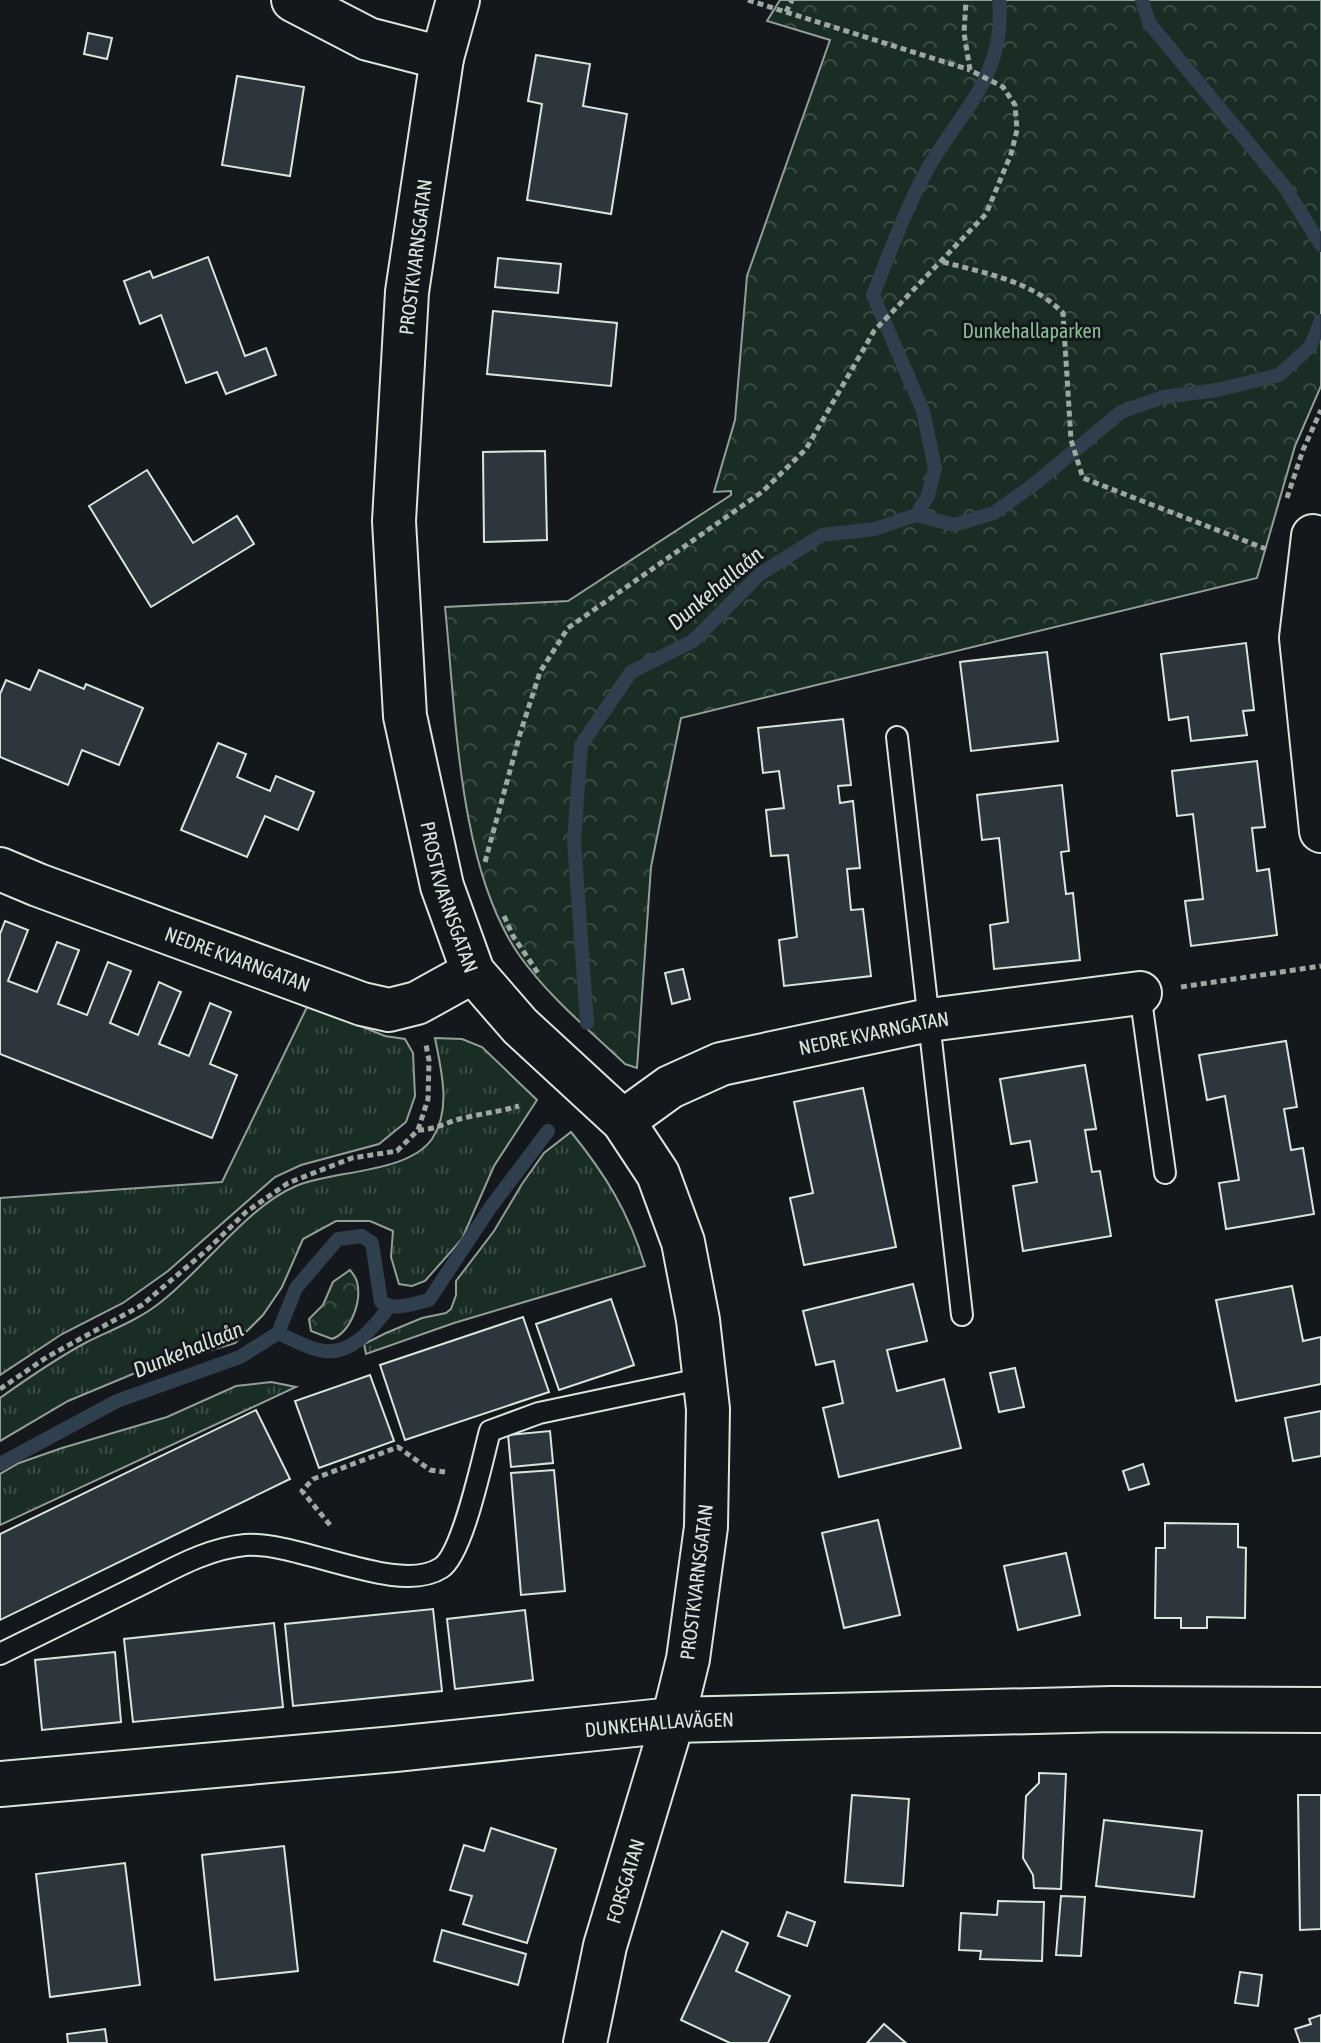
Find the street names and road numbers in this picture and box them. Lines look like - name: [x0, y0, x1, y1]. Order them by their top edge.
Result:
- street label: PROSTKVARNSGATAN: [394, 178, 436, 336]
- street label: PROSTKVARNSGATAN: [417, 819, 484, 976]
- street label: NEDRE KVARNGATAN: [162, 921, 313, 996]
- street label: NEDRE KVARNGATAN: [796, 1006, 950, 1059]
- street label: PROSTKVARNSGATAN: [675, 1503, 717, 1661]
- street label: DUNKEHALLAVÄGEN: [583, 1707, 734, 1741]
- street label: FORSGATAN: [601, 1836, 649, 1926]

